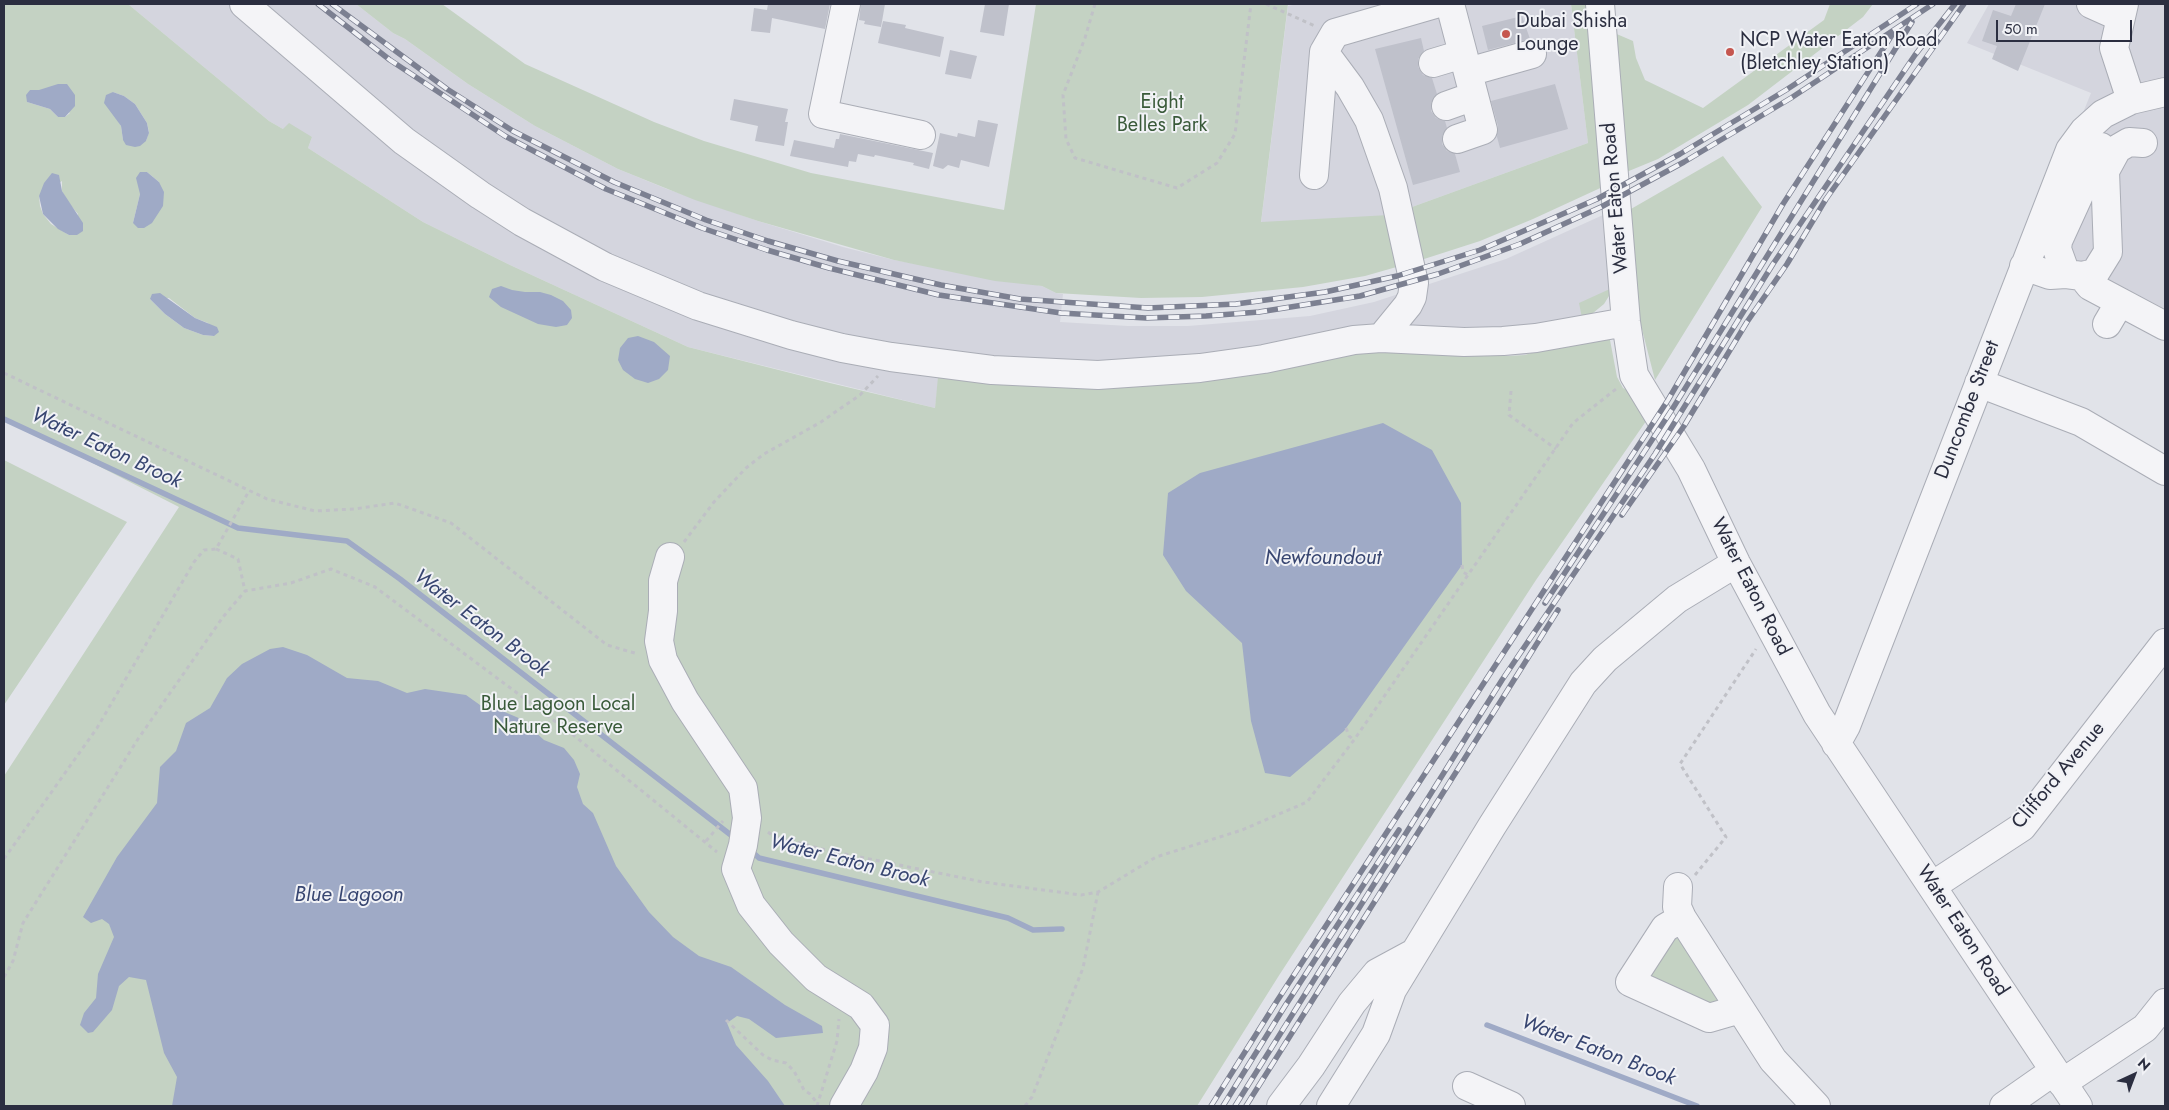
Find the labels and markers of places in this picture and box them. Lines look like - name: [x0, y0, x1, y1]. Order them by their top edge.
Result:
- place label: Dubai Shisha Lounge: [1516, 10, 1627, 57]
- marker: Dubai Shisha Lounge: [1500, 28, 1512, 40]
- place label: NCP Water Eaton Road (Bletchley Station): [1740, 29, 1938, 76]
- marker: NCP Water Eaton Road (Bletchley Station): [1724, 46, 1736, 58]

